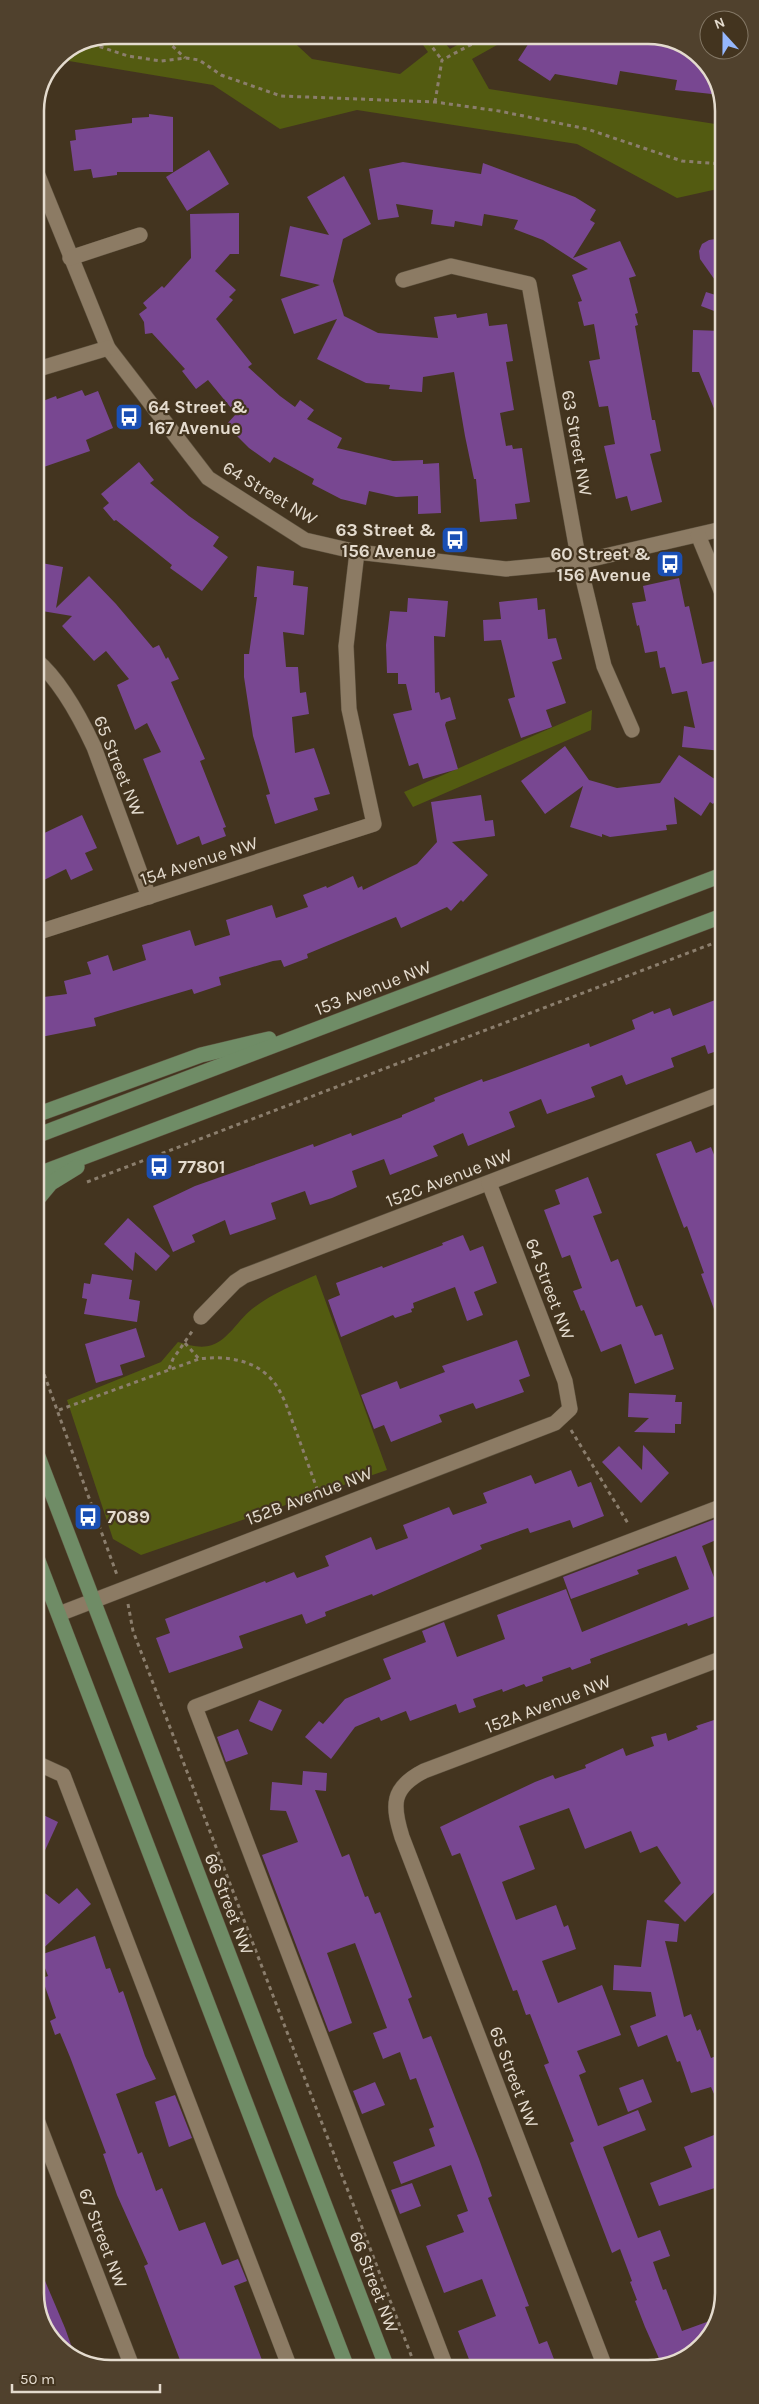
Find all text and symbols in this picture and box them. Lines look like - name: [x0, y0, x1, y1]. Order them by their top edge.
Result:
- north arrow: [699, 10, 749, 60]
- text: N: [712, 14, 727, 33]
- street label: 63 Street NW: [557, 388, 597, 498]
- place label: 64 Street & 167 Avenue: [148, 396, 248, 439]
- bus stop icon: 64 Street & 167 Avenue: [114, 402, 144, 432]
- street label: 64 Street NW: [219, 456, 321, 530]
- place label: 63 Street & 156 Avenue: [336, 519, 436, 562]
- bus stop icon: 63 Street & 156 Avenue: [440, 525, 470, 555]
- place label: 60 Street & 156 Avenue: [550, 543, 651, 586]
- bus stop icon: 60 Street & 156 Avenue: [655, 549, 685, 579]
- street label: 65 Street NW: [89, 712, 149, 820]
- street label: 154 Avenue NW: [137, 832, 261, 890]
- street label: 153 Avenue NW: [312, 956, 434, 1020]
- street label: 152C Avenue NW: [383, 1144, 515, 1212]
- bus stop icon: 77801: [144, 1152, 174, 1182]
- place label: 77801: [178, 1156, 225, 1178]
- street label: 64 Street NW: [521, 1235, 579, 1343]
- street label: 152B Avenue NW: [243, 1462, 375, 1530]
- bus stop icon: 7089: [73, 1502, 103, 1532]
- place label: 7089: [107, 1506, 150, 1528]
- street label: 152A Avenue NW: [482, 1670, 614, 1738]
- street label: 66 Street NW: [200, 1850, 258, 1958]
- street label: 65 Street NW: [485, 2023, 543, 2131]
- street label: 67 Street NW: [74, 2185, 132, 2291]
- street label: 66 Street NW: [345, 2228, 403, 2336]
- scale bar: [12, 2362, 160, 2394]
- text: 50 m: [20, 2370, 55, 2388]

